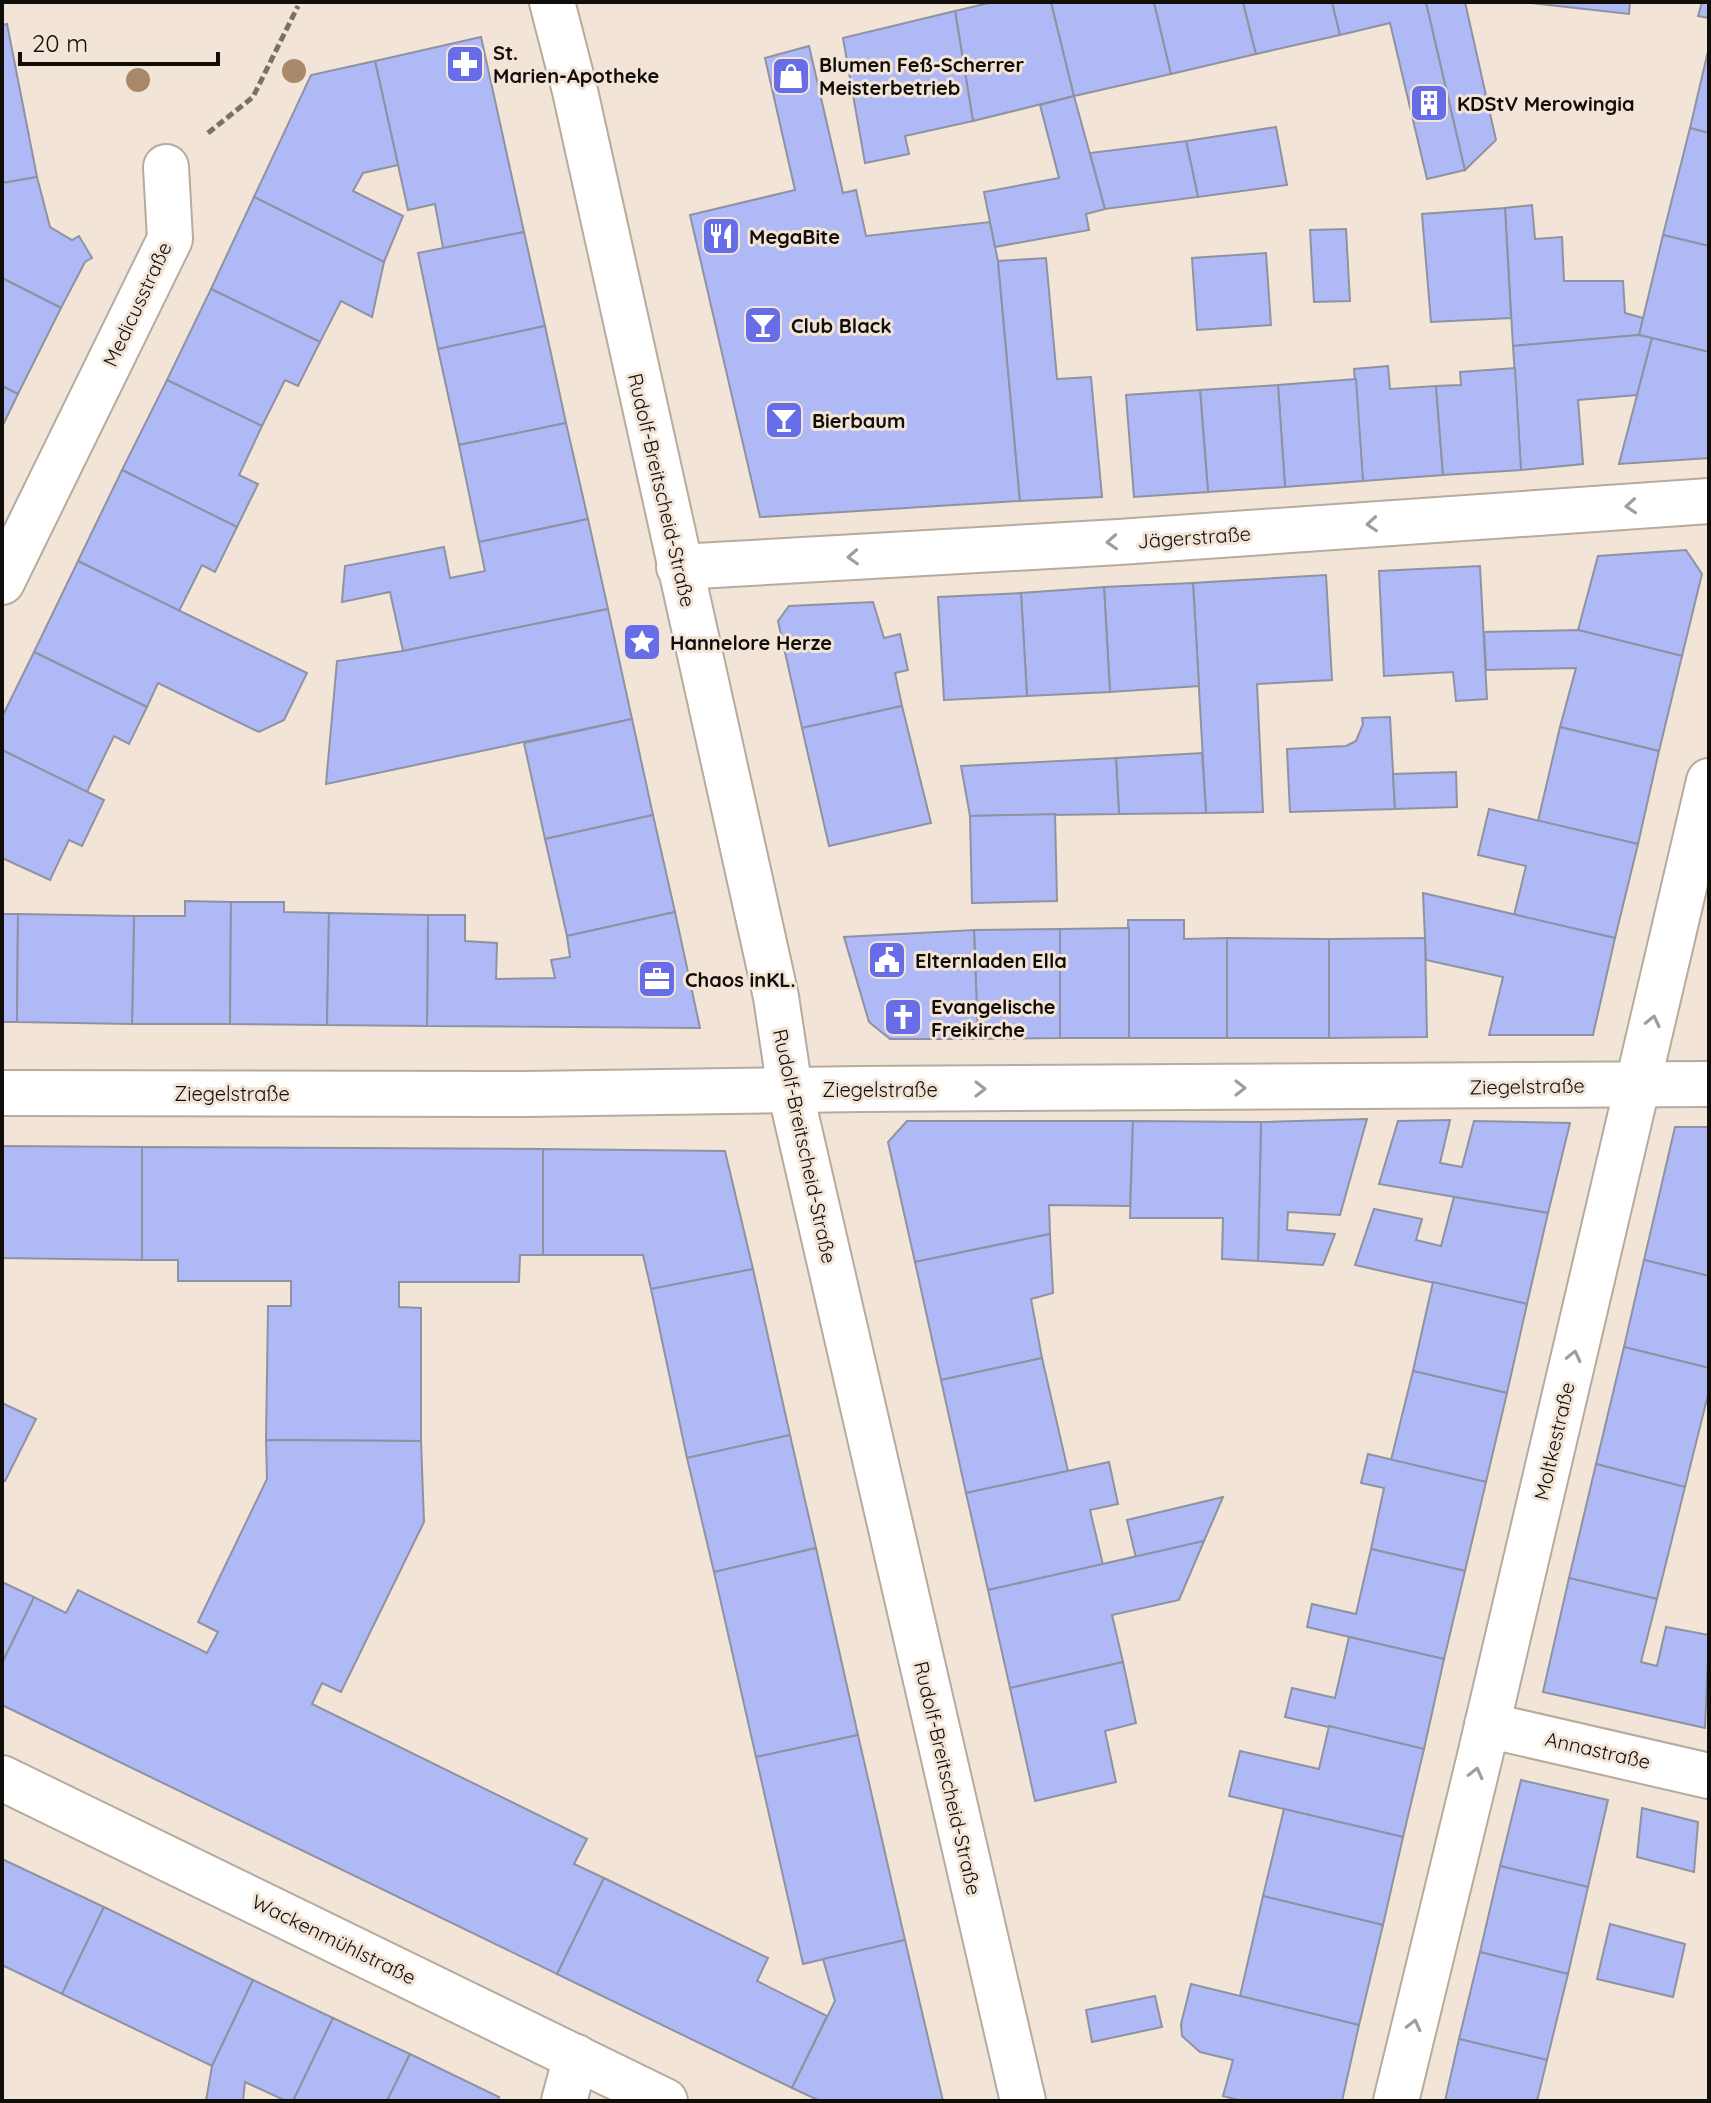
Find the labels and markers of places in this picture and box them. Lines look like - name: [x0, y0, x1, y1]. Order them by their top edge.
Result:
- place label: St. Marien-Apotheke: [493, 40, 659, 88]
- pharmacy icon: St. Marien-Apotheke: [444, 43, 486, 85]
- place label: Blumen Feß-Scherrer Meisterbetrieb: [819, 52, 1024, 100]
- shop icon: Blumen Feß-Scherrer Meisterbetrieb: [770, 55, 812, 97]
- building icon: KDStV Merowingia: [1408, 82, 1450, 124]
- place label: KDStV Merowingia: [1457, 91, 1635, 116]
- restaurant icon: MegaBite: [700, 215, 742, 257]
- place label: MegaBite: [749, 224, 840, 249]
- bar icon: Club Black: [742, 304, 784, 346]
- place label: Club Black: [791, 313, 892, 338]
- bar icon: Bierbaum: [763, 399, 805, 441]
- place label: Bierbaum: [812, 408, 905, 433]
- place icon: Hannelore Herze: [621, 621, 663, 663]
- place label: Hannelore Herze: [670, 630, 832, 655]
- public building icon: Elternladen Ella: [866, 939, 908, 981]
- place label: Elternladen Ella: [915, 948, 1067, 973]
- office icon: Chaos inKL.: [636, 958, 678, 1000]
- place label: Chaos inKL.: [685, 967, 796, 992]
- place label: Evangelische Freikirche: [931, 994, 1056, 1042]
- church icon: Evangelische Freikirche: [882, 996, 924, 1038]

